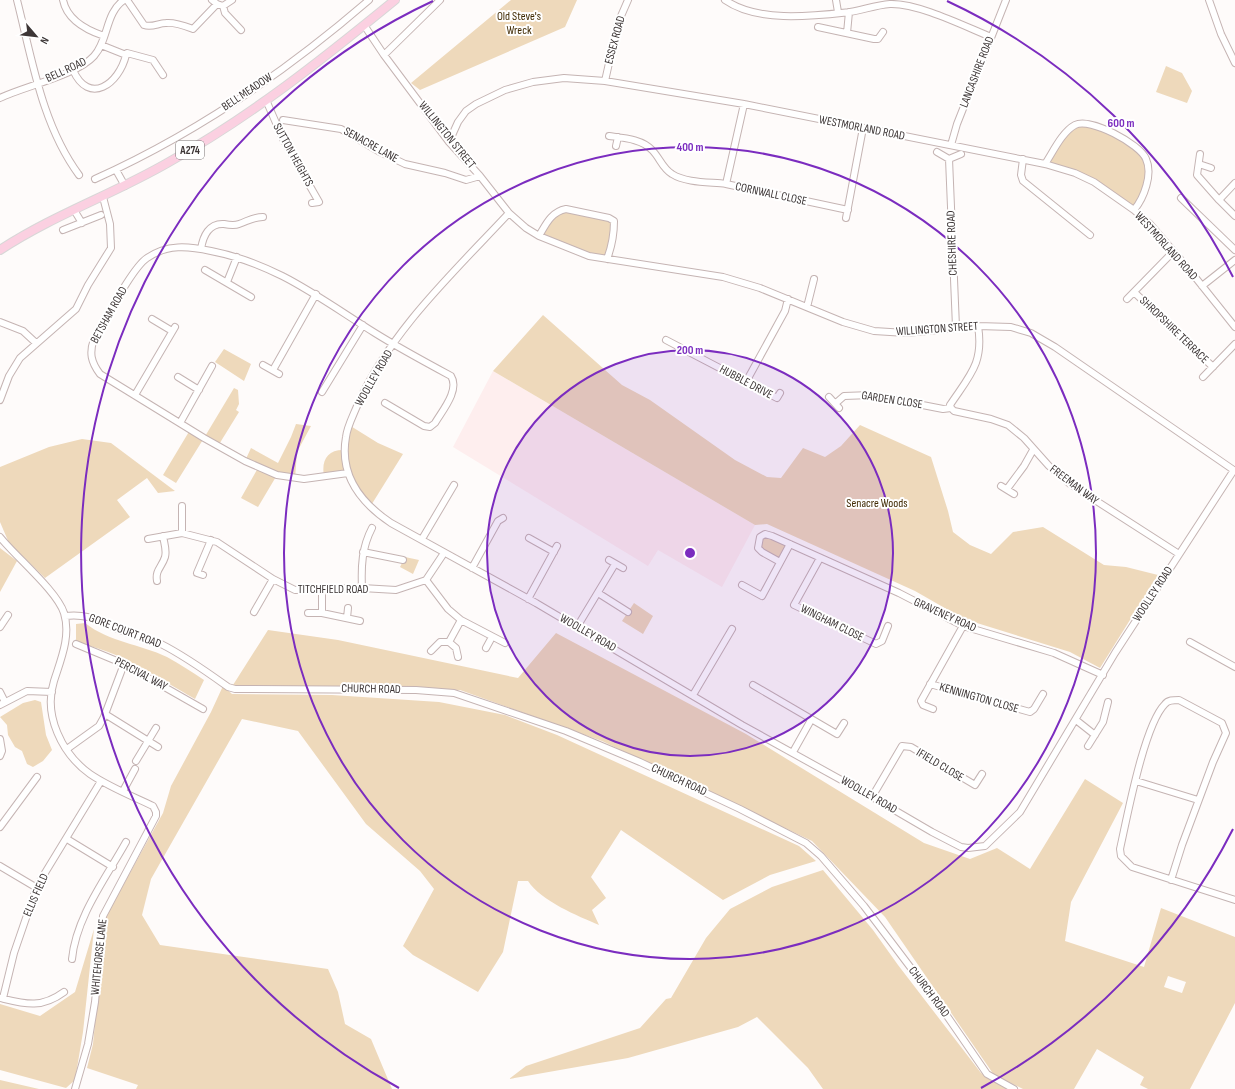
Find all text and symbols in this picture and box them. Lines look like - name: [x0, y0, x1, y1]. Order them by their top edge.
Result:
- park label: Old Steve's Wreck: [497, 9, 541, 38]
- street label: ESSEX ROAD: [601, 14, 629, 66]
- north arrow: [16, 16, 56, 56]
- street label: LANCASHIRE ROAD: [957, 34, 998, 110]
- text: N: [37, 35, 52, 46]
- street label: BELL ROAD: [43, 54, 89, 86]
- street label: BELL MEADOW: [219, 70, 275, 114]
- street label: WILLINGTON STREET: [415, 98, 479, 172]
- street label: WESTMORLAND ROAD: [818, 112, 906, 144]
- text: 600 m: [1108, 116, 1134, 131]
- street label: SUTTON HEIGHTS: [269, 121, 317, 189]
- street label: SENACRE LANE: [341, 124, 401, 166]
- text: 400 m: [677, 140, 703, 155]
- road number: A274: [176, 141, 204, 159]
- street label: CORNWALL CLOSE: [734, 179, 808, 209]
- street label: WESTMORLAND ROAD: [1131, 209, 1201, 284]
- street label: CHESHIRE ROAD: [943, 210, 961, 276]
- street label: BETSHAM ROAD: [87, 284, 131, 346]
- street label: SHROPSHIRE TERRACE: [1136, 293, 1212, 367]
- street label: WILLINGTON STREET: [895, 319, 979, 339]
- text: 200 m: [677, 343, 703, 358]
- street label: WOOLLEY ROAD: [352, 347, 396, 409]
- street label: HUBBLE DRIVE: [717, 362, 775, 402]
- street label: GARDEN CLOSE: [860, 388, 924, 412]
- street label: FREEMAN WAY: [1046, 462, 1102, 508]
- park label: Senacre Woods: [846, 496, 908, 511]
- centre of rings: [683, 546, 697, 560]
- street label: WOOLLEY ROAD: [1130, 564, 1176, 624]
- street label: TITCHFIELD ROAD: [298, 582, 368, 597]
- street label: GRAVENEY ROAD: [911, 595, 979, 635]
- street label: WINGHAM CLOSE: [798, 601, 866, 645]
- street label: GORE COURT ROAD: [87, 610, 163, 652]
- street label: WOOLLEY ROAD: [557, 611, 619, 655]
- street label: PERCIVAL WAY: [112, 654, 170, 694]
- street label: KENNINGTON CLOSE: [938, 680, 1020, 716]
- street label: CHURCH ROAD: [341, 681, 401, 697]
- street label: IFIELD CLOSE: [914, 745, 967, 785]
- street label: CHURCH ROAD: [649, 761, 709, 799]
- street label: WOOLLEY ROAD: [838, 773, 900, 817]
- street label: ELLIS FIELD: [20, 871, 52, 919]
- street label: WHITEHORSE LANE: [88, 918, 110, 996]
- street label: CHURCH ROAD: [905, 964, 953, 1020]

